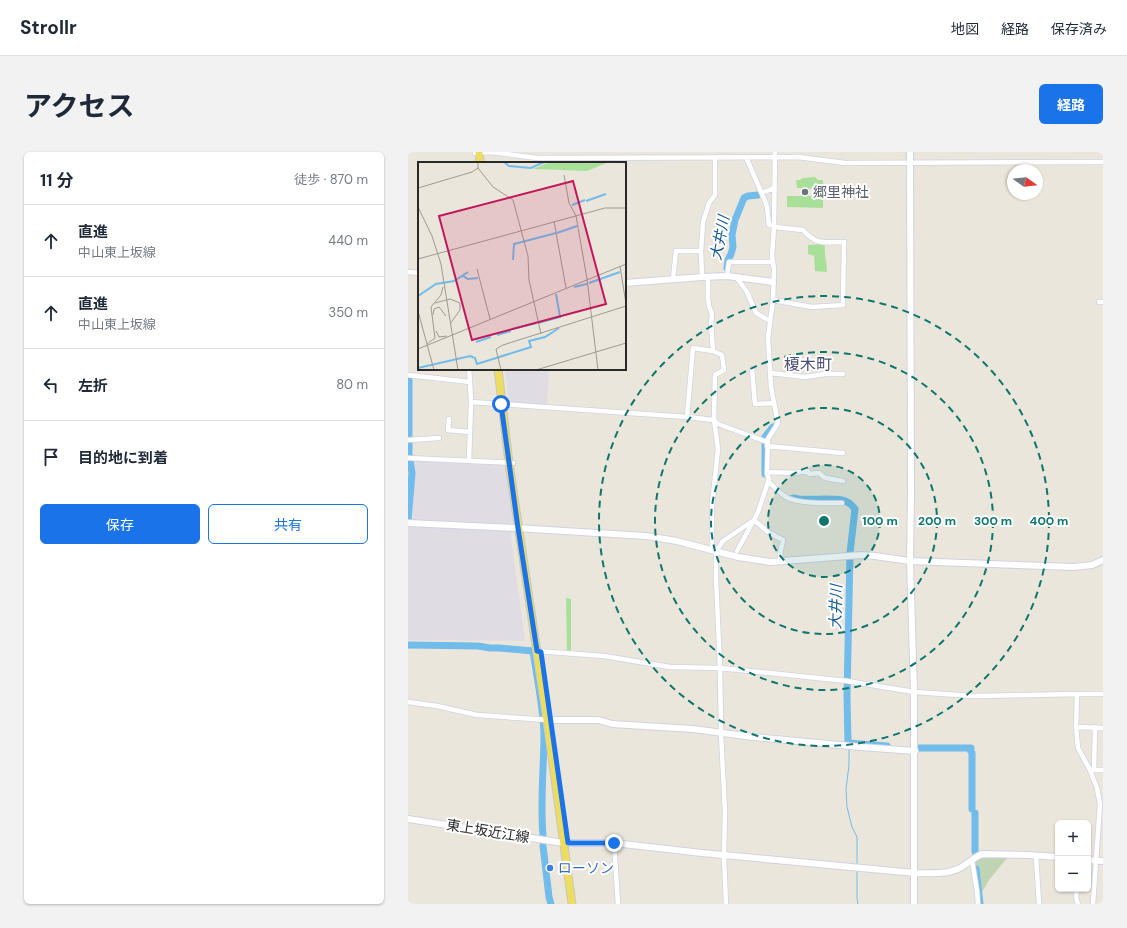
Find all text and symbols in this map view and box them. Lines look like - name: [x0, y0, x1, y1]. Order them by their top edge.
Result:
- text: Strollr: [20, 15, 77, 40]
- text: 地図: [951, 20, 979, 38]
- text: 経路: [1001, 20, 1029, 38]
- text: 保存済み: [1051, 20, 1107, 38]
- button: 経路: [1039, 84, 1103, 124]
- text: アクセス: [24, 88, 135, 125]
- inset map: [418, 162, 626, 370]
- north arrow: [1007, 164, 1043, 200]
- text: 11 分: [40, 169, 73, 191]
- text: 徒歩 · 870 m: [294, 171, 368, 188]
- place label: 郷里神社: [813, 183, 869, 201]
- marker: 郷里神社: [800, 187, 810, 197]
- water label: 大井川: [706, 212, 734, 262]
- text: 直進: [78, 222, 108, 242]
- icon: ahead: [40, 230, 62, 252]
- text: 440 m: [328, 232, 368, 249]
- text: 中山東上坂線: [78, 244, 156, 261]
- text: 直進: [78, 294, 108, 314]
- icon: ahead: [40, 302, 62, 324]
- text: 350 m: [328, 304, 368, 321]
- text: 中山東上坂線: [78, 316, 156, 333]
- district label: 榎木町: [784, 354, 832, 375]
- icon: left: [40, 374, 62, 396]
- text: 左折: [78, 376, 108, 396]
- text: 80 m: [336, 376, 368, 393]
- route start: [492, 395, 510, 413]
- icon: arrive: [40, 446, 62, 468]
- text: 目的地に到着: [78, 448, 168, 468]
- button: 保存: [40, 504, 200, 544]
- button: 共有: [208, 504, 368, 544]
- text: 100 m: [862, 513, 898, 529]
- text: 200 m: [918, 513, 956, 529]
- text: 300 m: [974, 513, 1012, 529]
- text: 400 m: [1030, 513, 1068, 529]
- centre of rings: [817, 514, 831, 528]
- water label: 大井川: [826, 582, 846, 630]
- street label: 東上坂近江線: [445, 816, 531, 846]
- map controls: [1055, 820, 1091, 892]
- button: +: [1055, 820, 1091, 856]
- route end: [605, 834, 623, 852]
- button: −: [1055, 856, 1091, 892]
- place label: ローソン: [558, 859, 614, 877]
- marker: ローソン: [545, 863, 555, 873]

